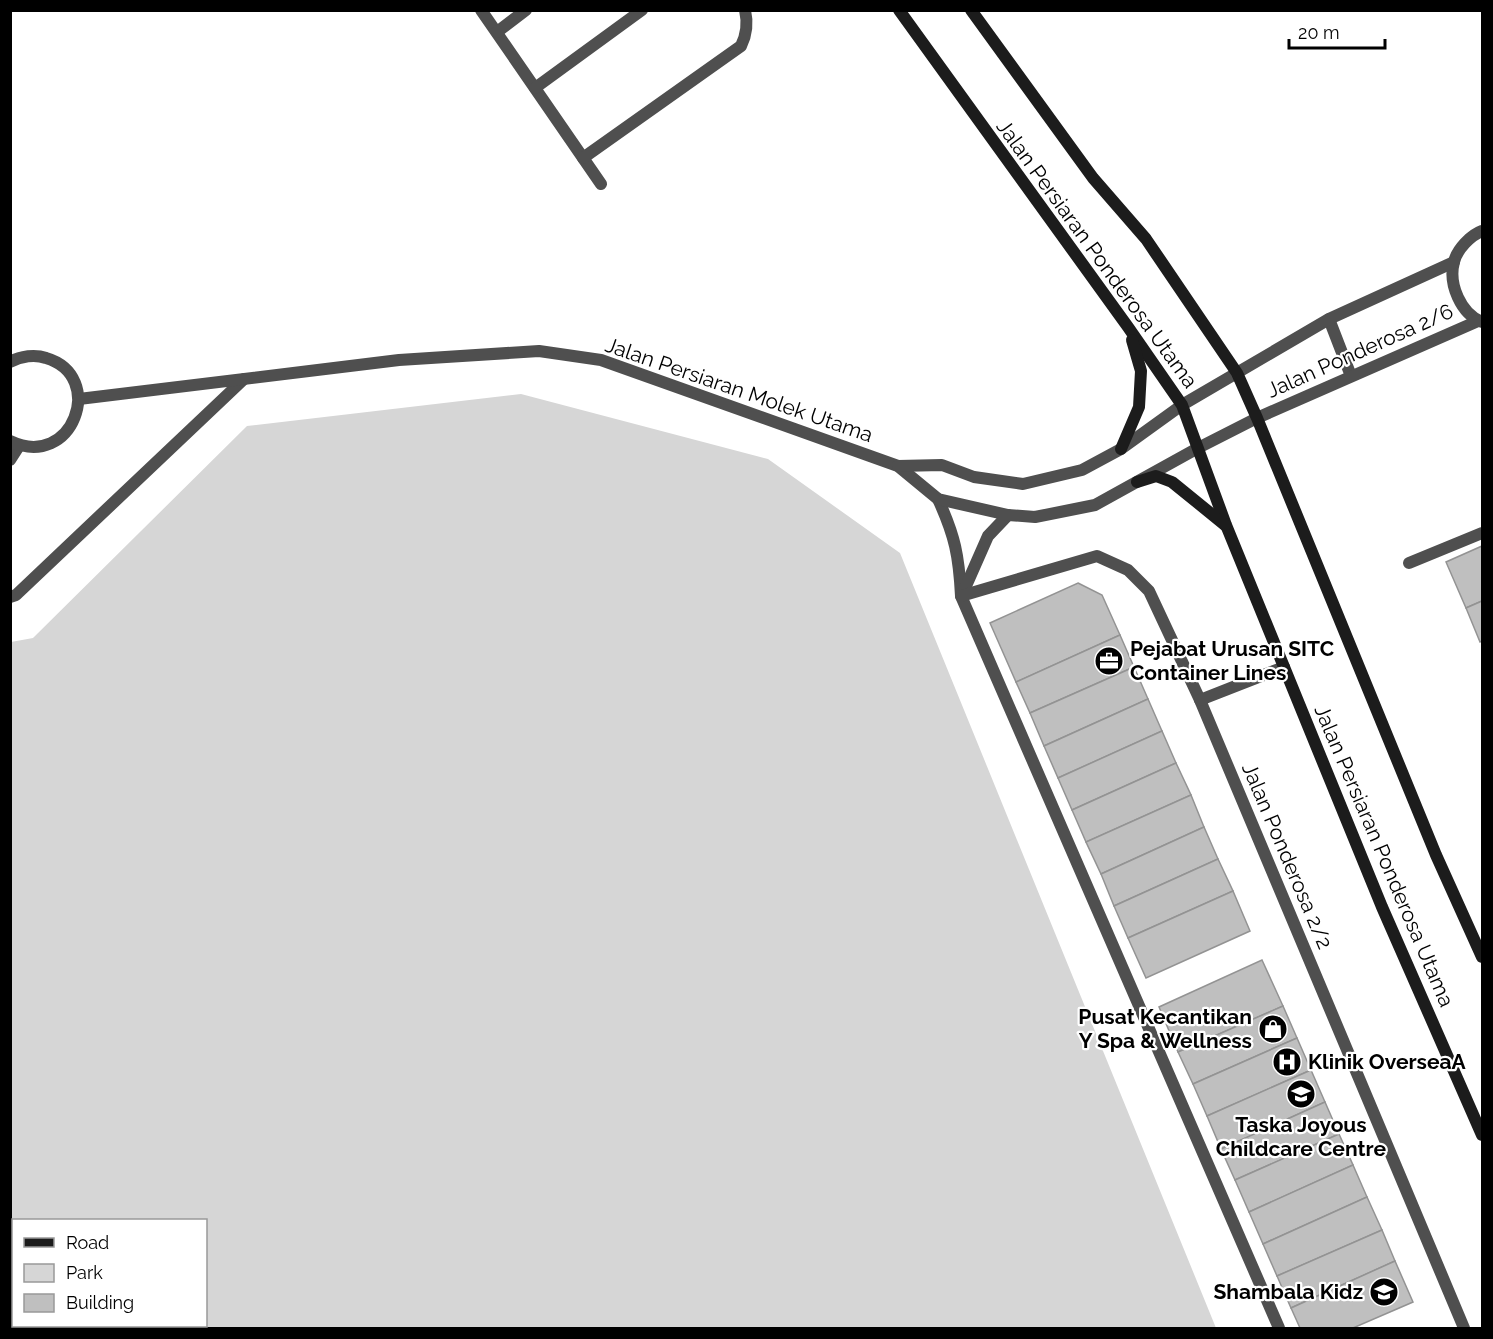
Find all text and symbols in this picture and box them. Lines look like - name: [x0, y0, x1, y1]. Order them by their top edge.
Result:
- scale bar: [1289, 12, 1385, 50]
- text: 20 m: [1298, 22, 1340, 43]
- street label: Jalan Persiaran Ponderosa Utama: [992, 115, 1203, 393]
- street label: Jalan Ponderosa 2/6: [1263, 298, 1457, 403]
- street label: Jalan Persiaran Molek Utama: [602, 332, 876, 447]
- place label: Pejabat Urusan SITC Container Lines: [1130, 636, 1334, 685]
- office icon: Pejabat Urusan SITC Container Lines: [1093, 645, 1125, 677]
- street label: Jalan Persiaran Ponderosa Utama: [1309, 701, 1460, 1011]
- street label: Jalan Ponderosa 2/2: [1237, 759, 1338, 953]
- place label: Pusat Kecantikan Y Spa & Wellness: [1078, 1004, 1252, 1053]
- shop icon: Pusat Kecantikan Y Spa & Wellness: [1257, 1013, 1289, 1045]
- hospital icon: Klinik OverseaA: [1271, 1046, 1303, 1078]
- place label: Klinik OverseaA: [1308, 1049, 1467, 1074]
- school or university icon: Taska Joyous Childcare Centre: [1285, 1078, 1317, 1110]
- place label: Taska Joyous Childcare Centre: [1216, 1112, 1387, 1161]
- legend: [12, 1219, 207, 1327]
- text: Road: [66, 1232, 109, 1253]
- text: Park: [66, 1262, 103, 1283]
- school or university icon: Shambala Kidz: [1368, 1276, 1400, 1308]
- place label: Shambala Kidz: [1213, 1279, 1363, 1304]
- text: Building: [66, 1292, 134, 1313]

